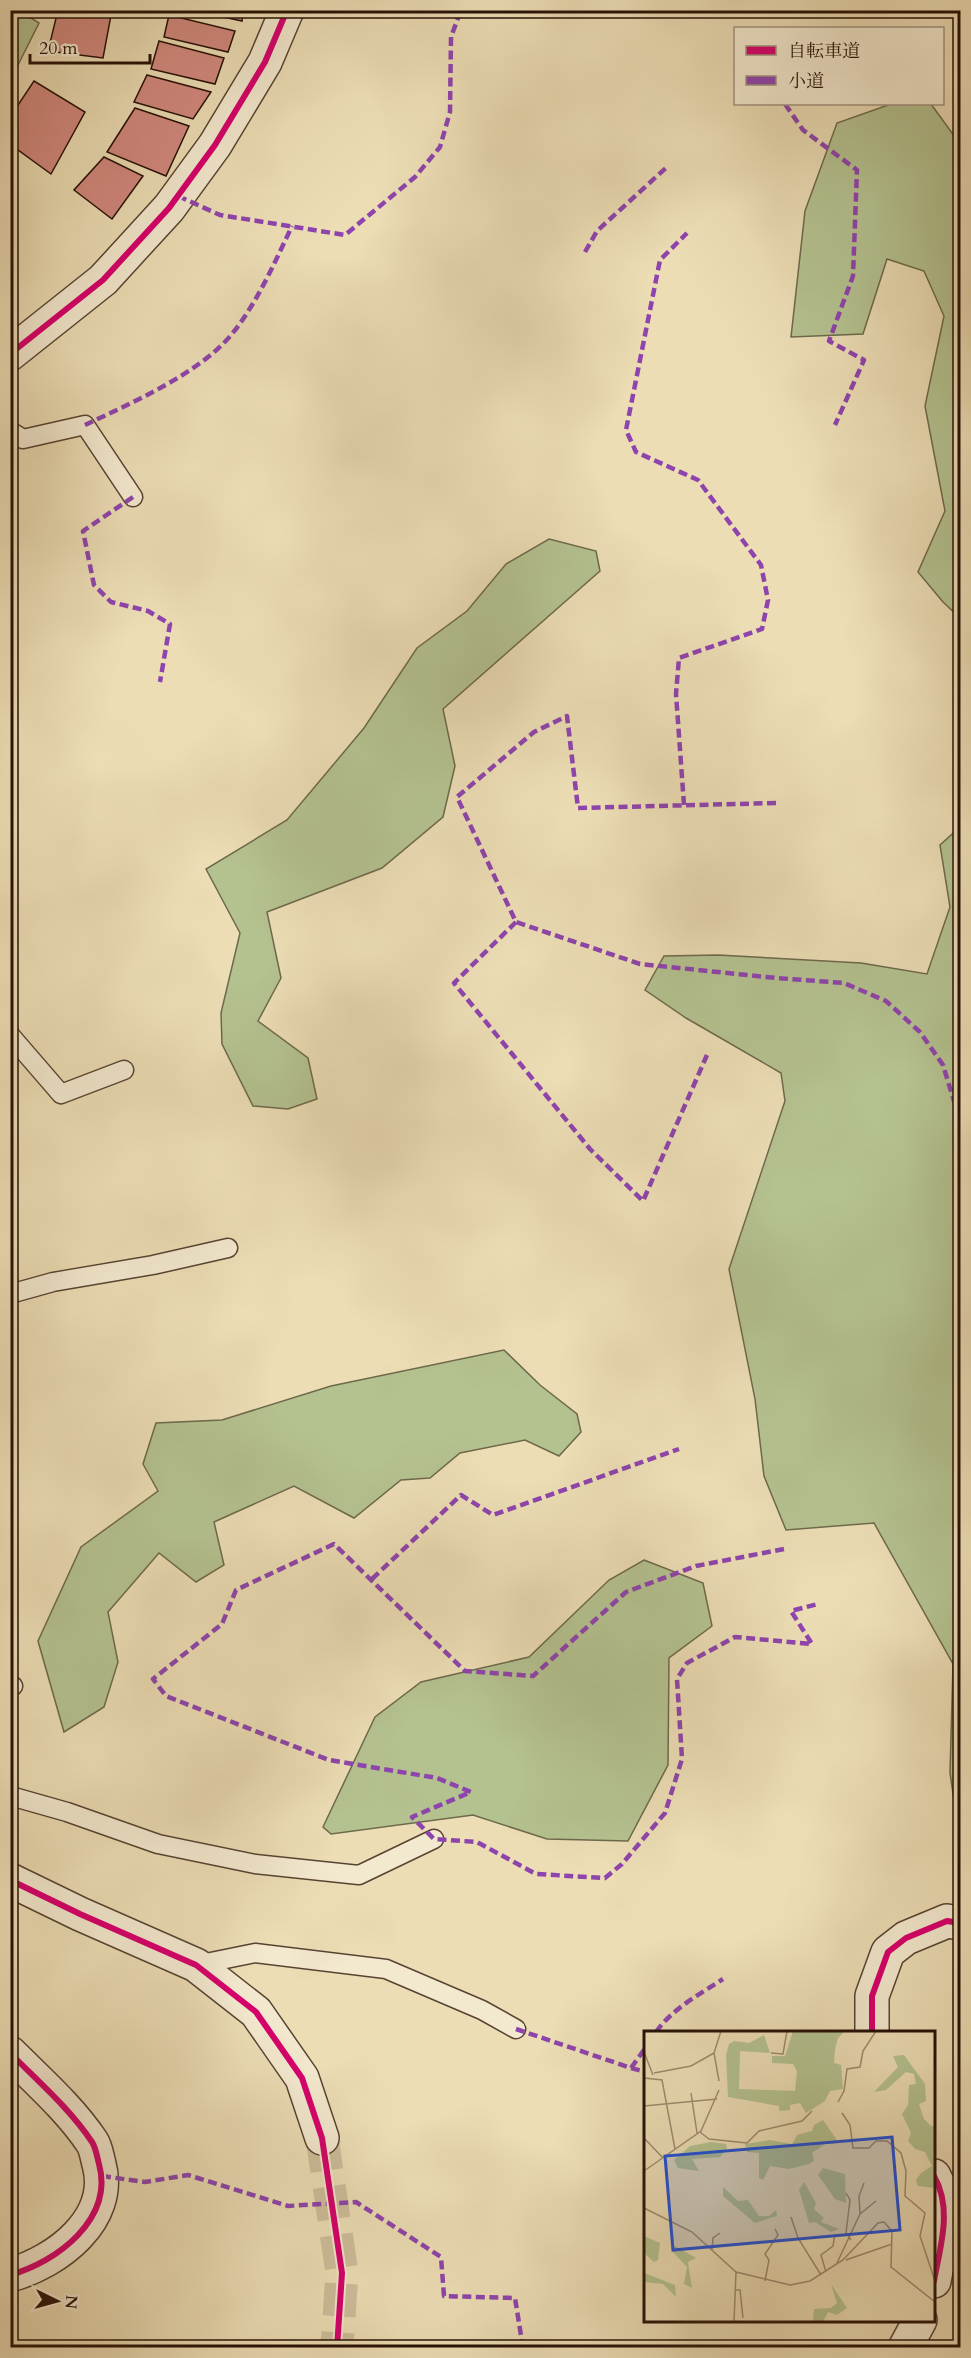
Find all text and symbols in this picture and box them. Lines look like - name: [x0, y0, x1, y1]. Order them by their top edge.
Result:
- scale bar: [30, 27, 150, 65]
- legend: [734, 27, 944, 105]
- text: 20 m: [39, 36, 78, 61]
- text: 自転車道: [788, 39, 860, 64]
- text: 小道: [788, 69, 824, 94]
- inset map: [644, 2031, 935, 2322]
- north arrow: [27, 2271, 87, 2331]
- text: N: [59, 2294, 83, 2310]

